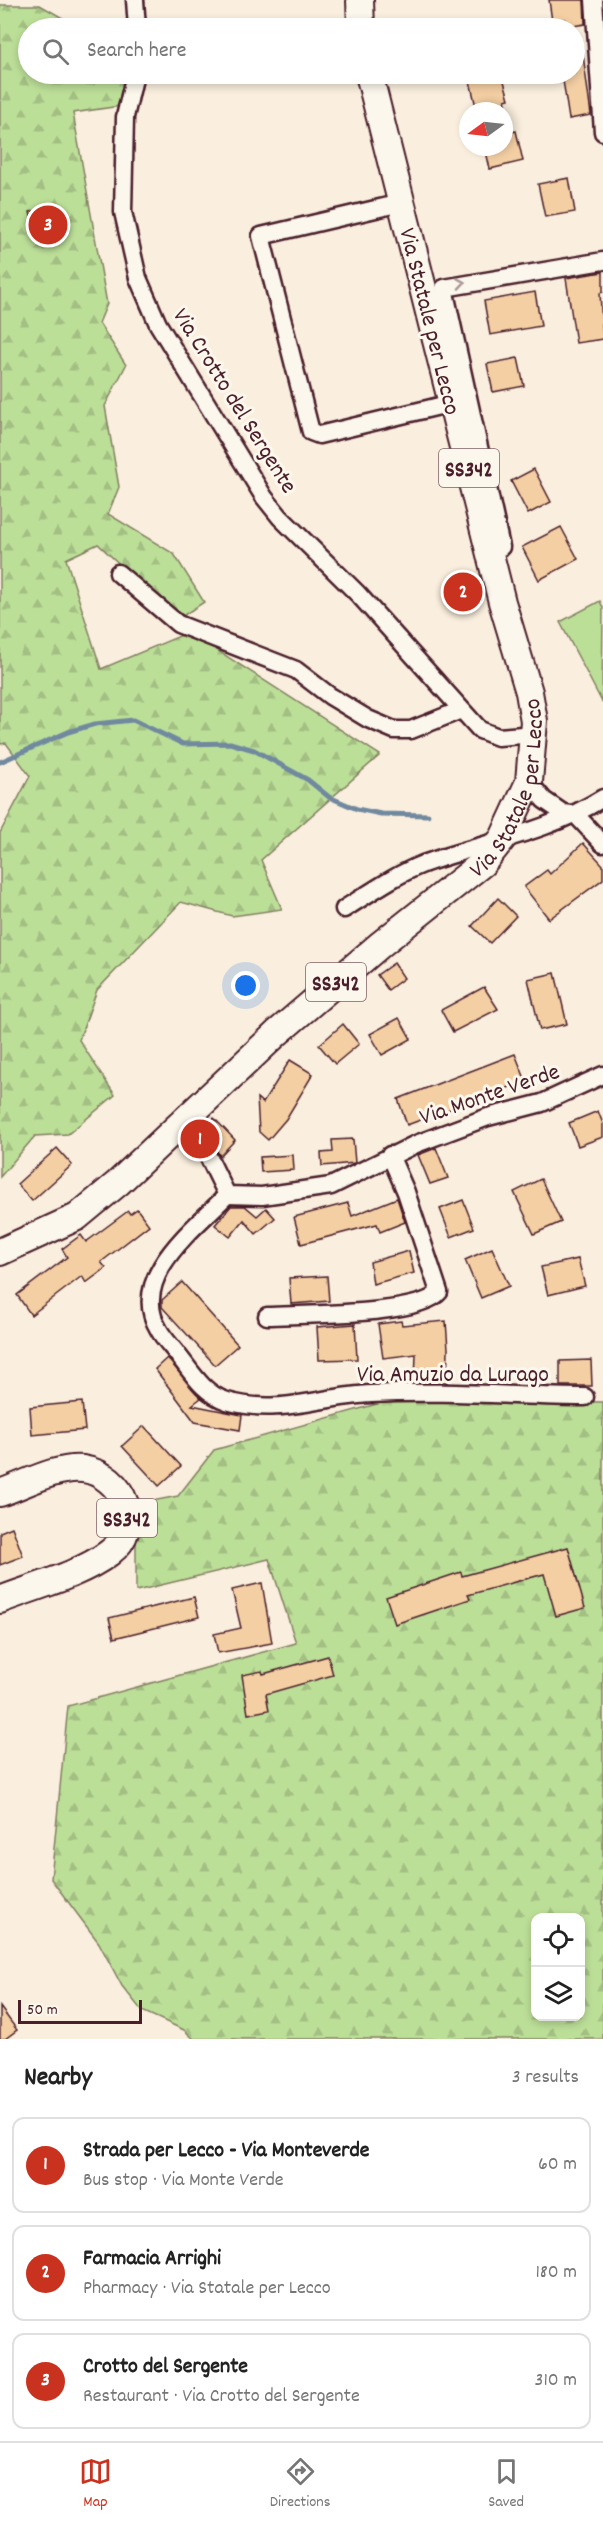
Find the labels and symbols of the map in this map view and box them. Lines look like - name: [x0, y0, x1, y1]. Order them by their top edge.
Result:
- north arrow: [459, 102, 513, 156]
- pin: 3: [28, 202, 68, 248]
- street label: Via Statale per Lecco: [388, 225, 468, 419]
- one-way arrow: [456, 278, 466, 290]
- street label: Via Crotto del Sergente: [163, 302, 304, 501]
- road number: SS342: [439, 449, 499, 487]
- pin: 2: [444, 570, 482, 614]
- street label: Via Statale per Lecco: [463, 696, 554, 888]
- road number: SS342: [306, 963, 366, 1001]
- your location: [231, 971, 260, 1000]
- street label: Via Monte Verde: [415, 1056, 565, 1136]
- pin: 1: [180, 1116, 220, 1162]
- street label: Via Amuzio da Lurago: [357, 1359, 549, 1393]
- road number: SS342: [97, 1499, 157, 1537]
- scale bar: [18, 1997, 142, 2024]

